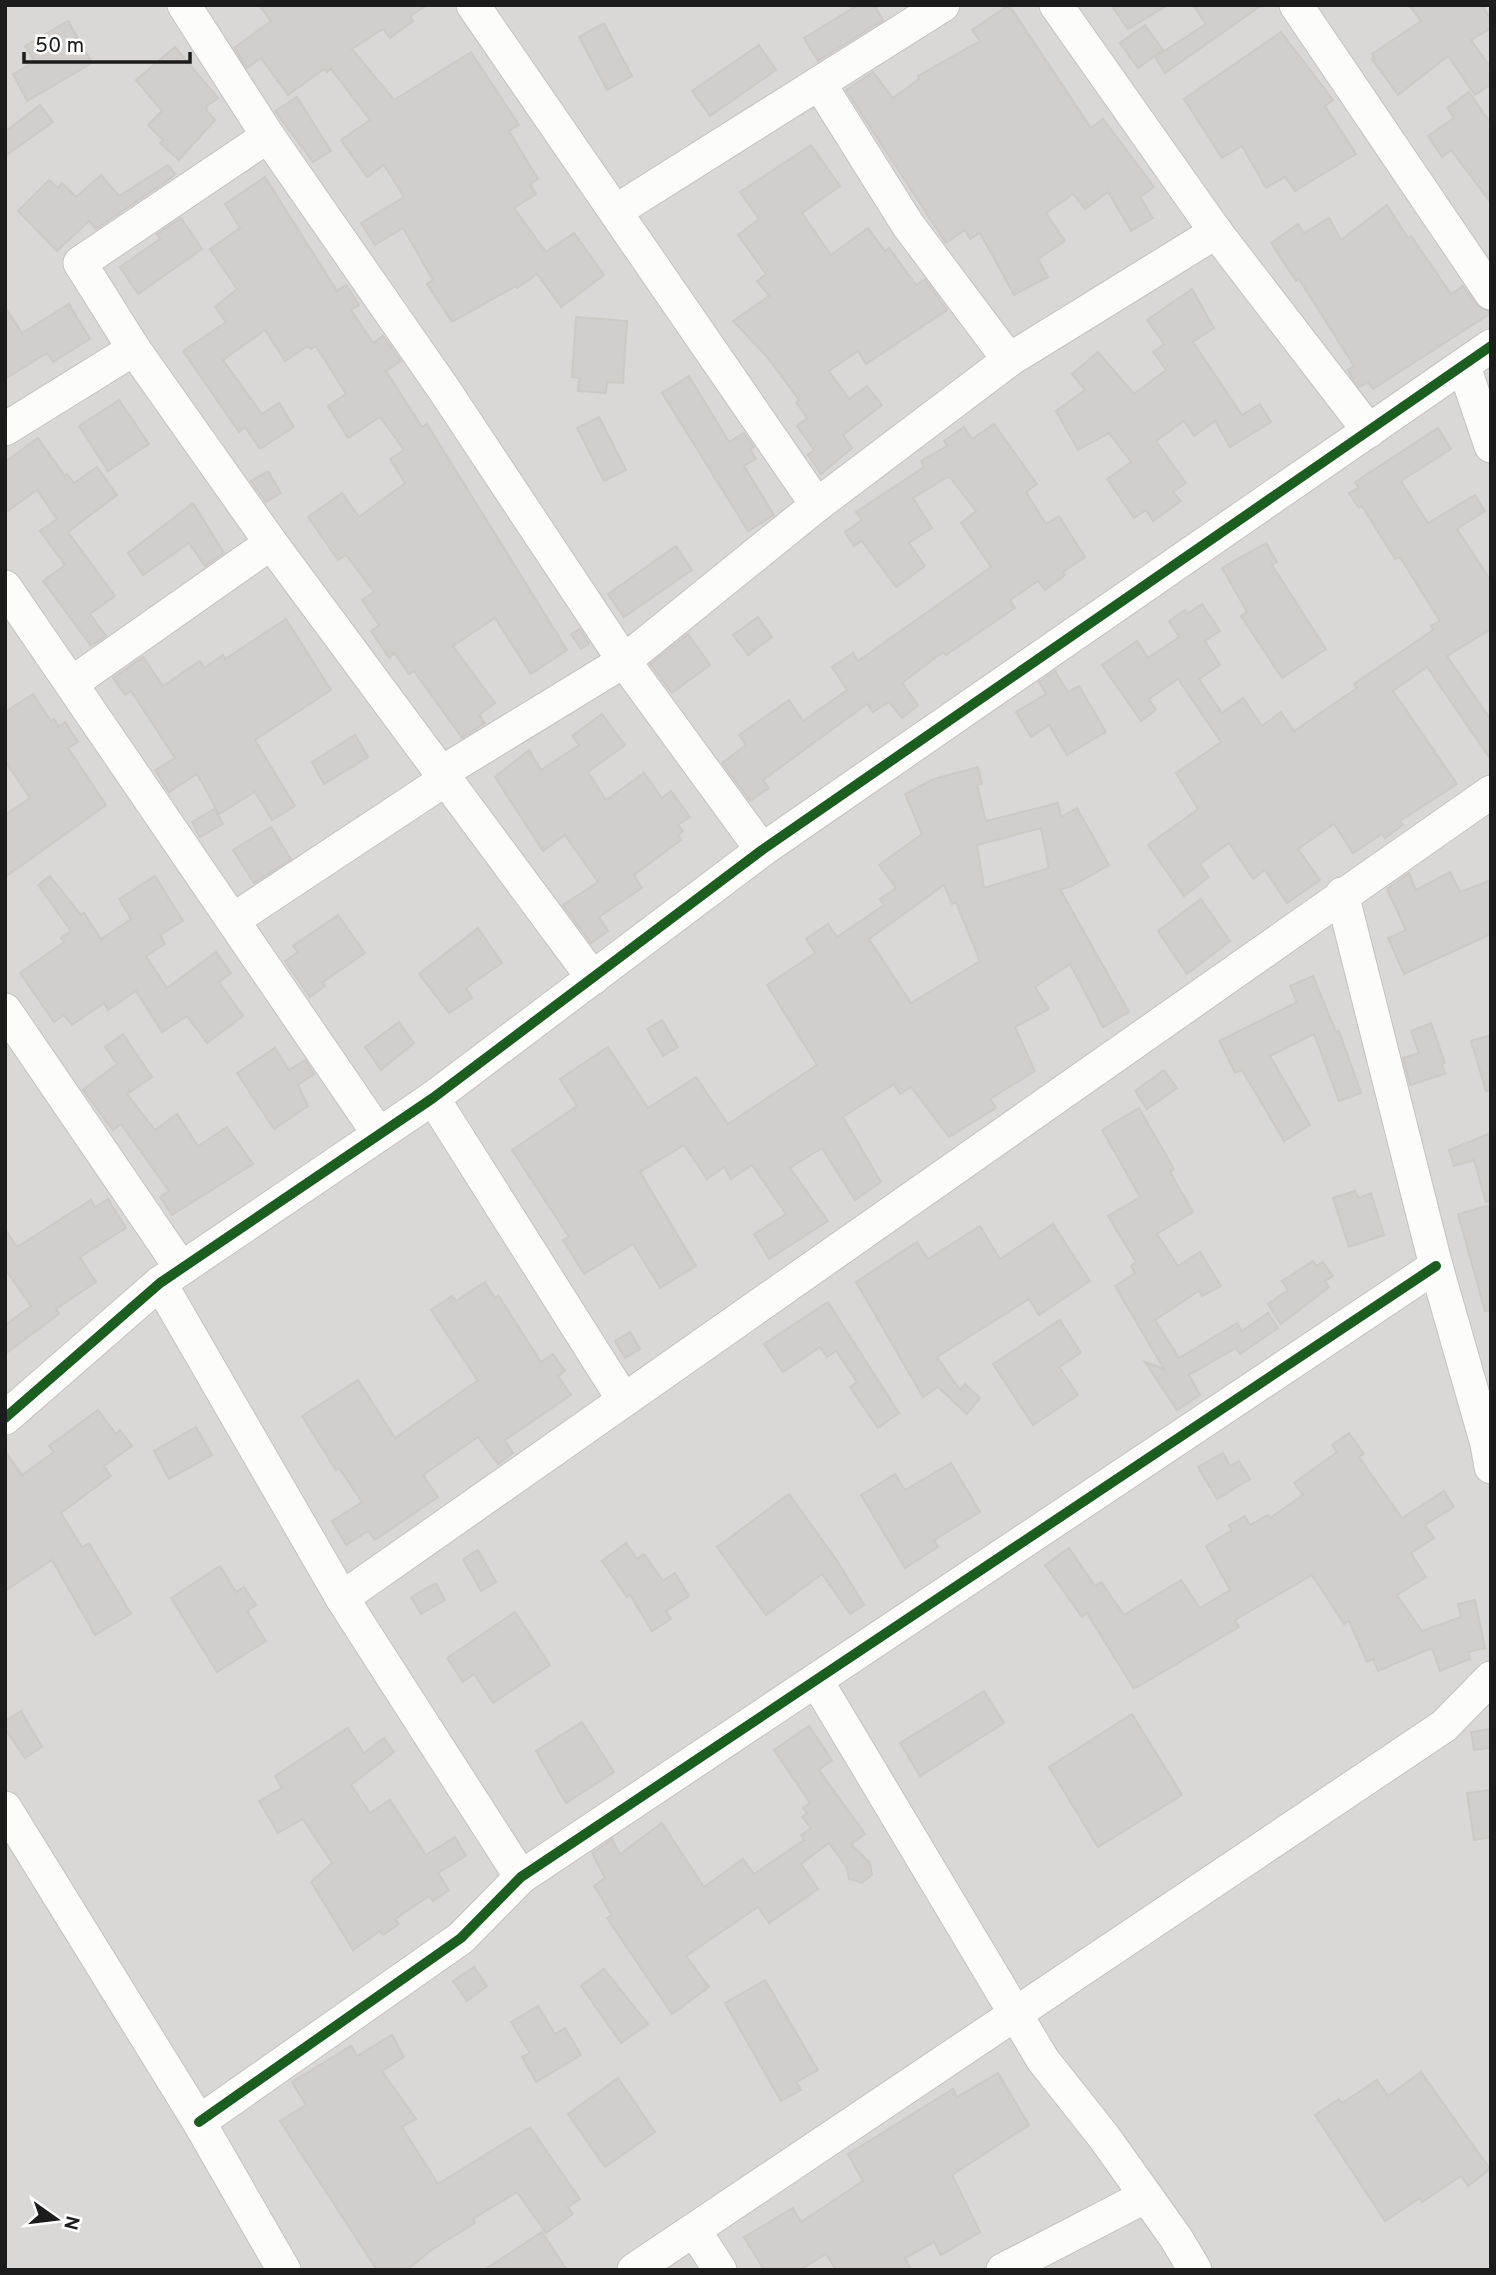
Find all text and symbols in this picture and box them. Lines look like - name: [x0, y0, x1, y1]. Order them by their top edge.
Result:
- scale bar: [24, 21, 191, 65]
- text: 50 m: [35, 33, 84, 60]
- north arrow: [21, 2184, 91, 2254]
- text: N: [57, 2213, 84, 2232]

